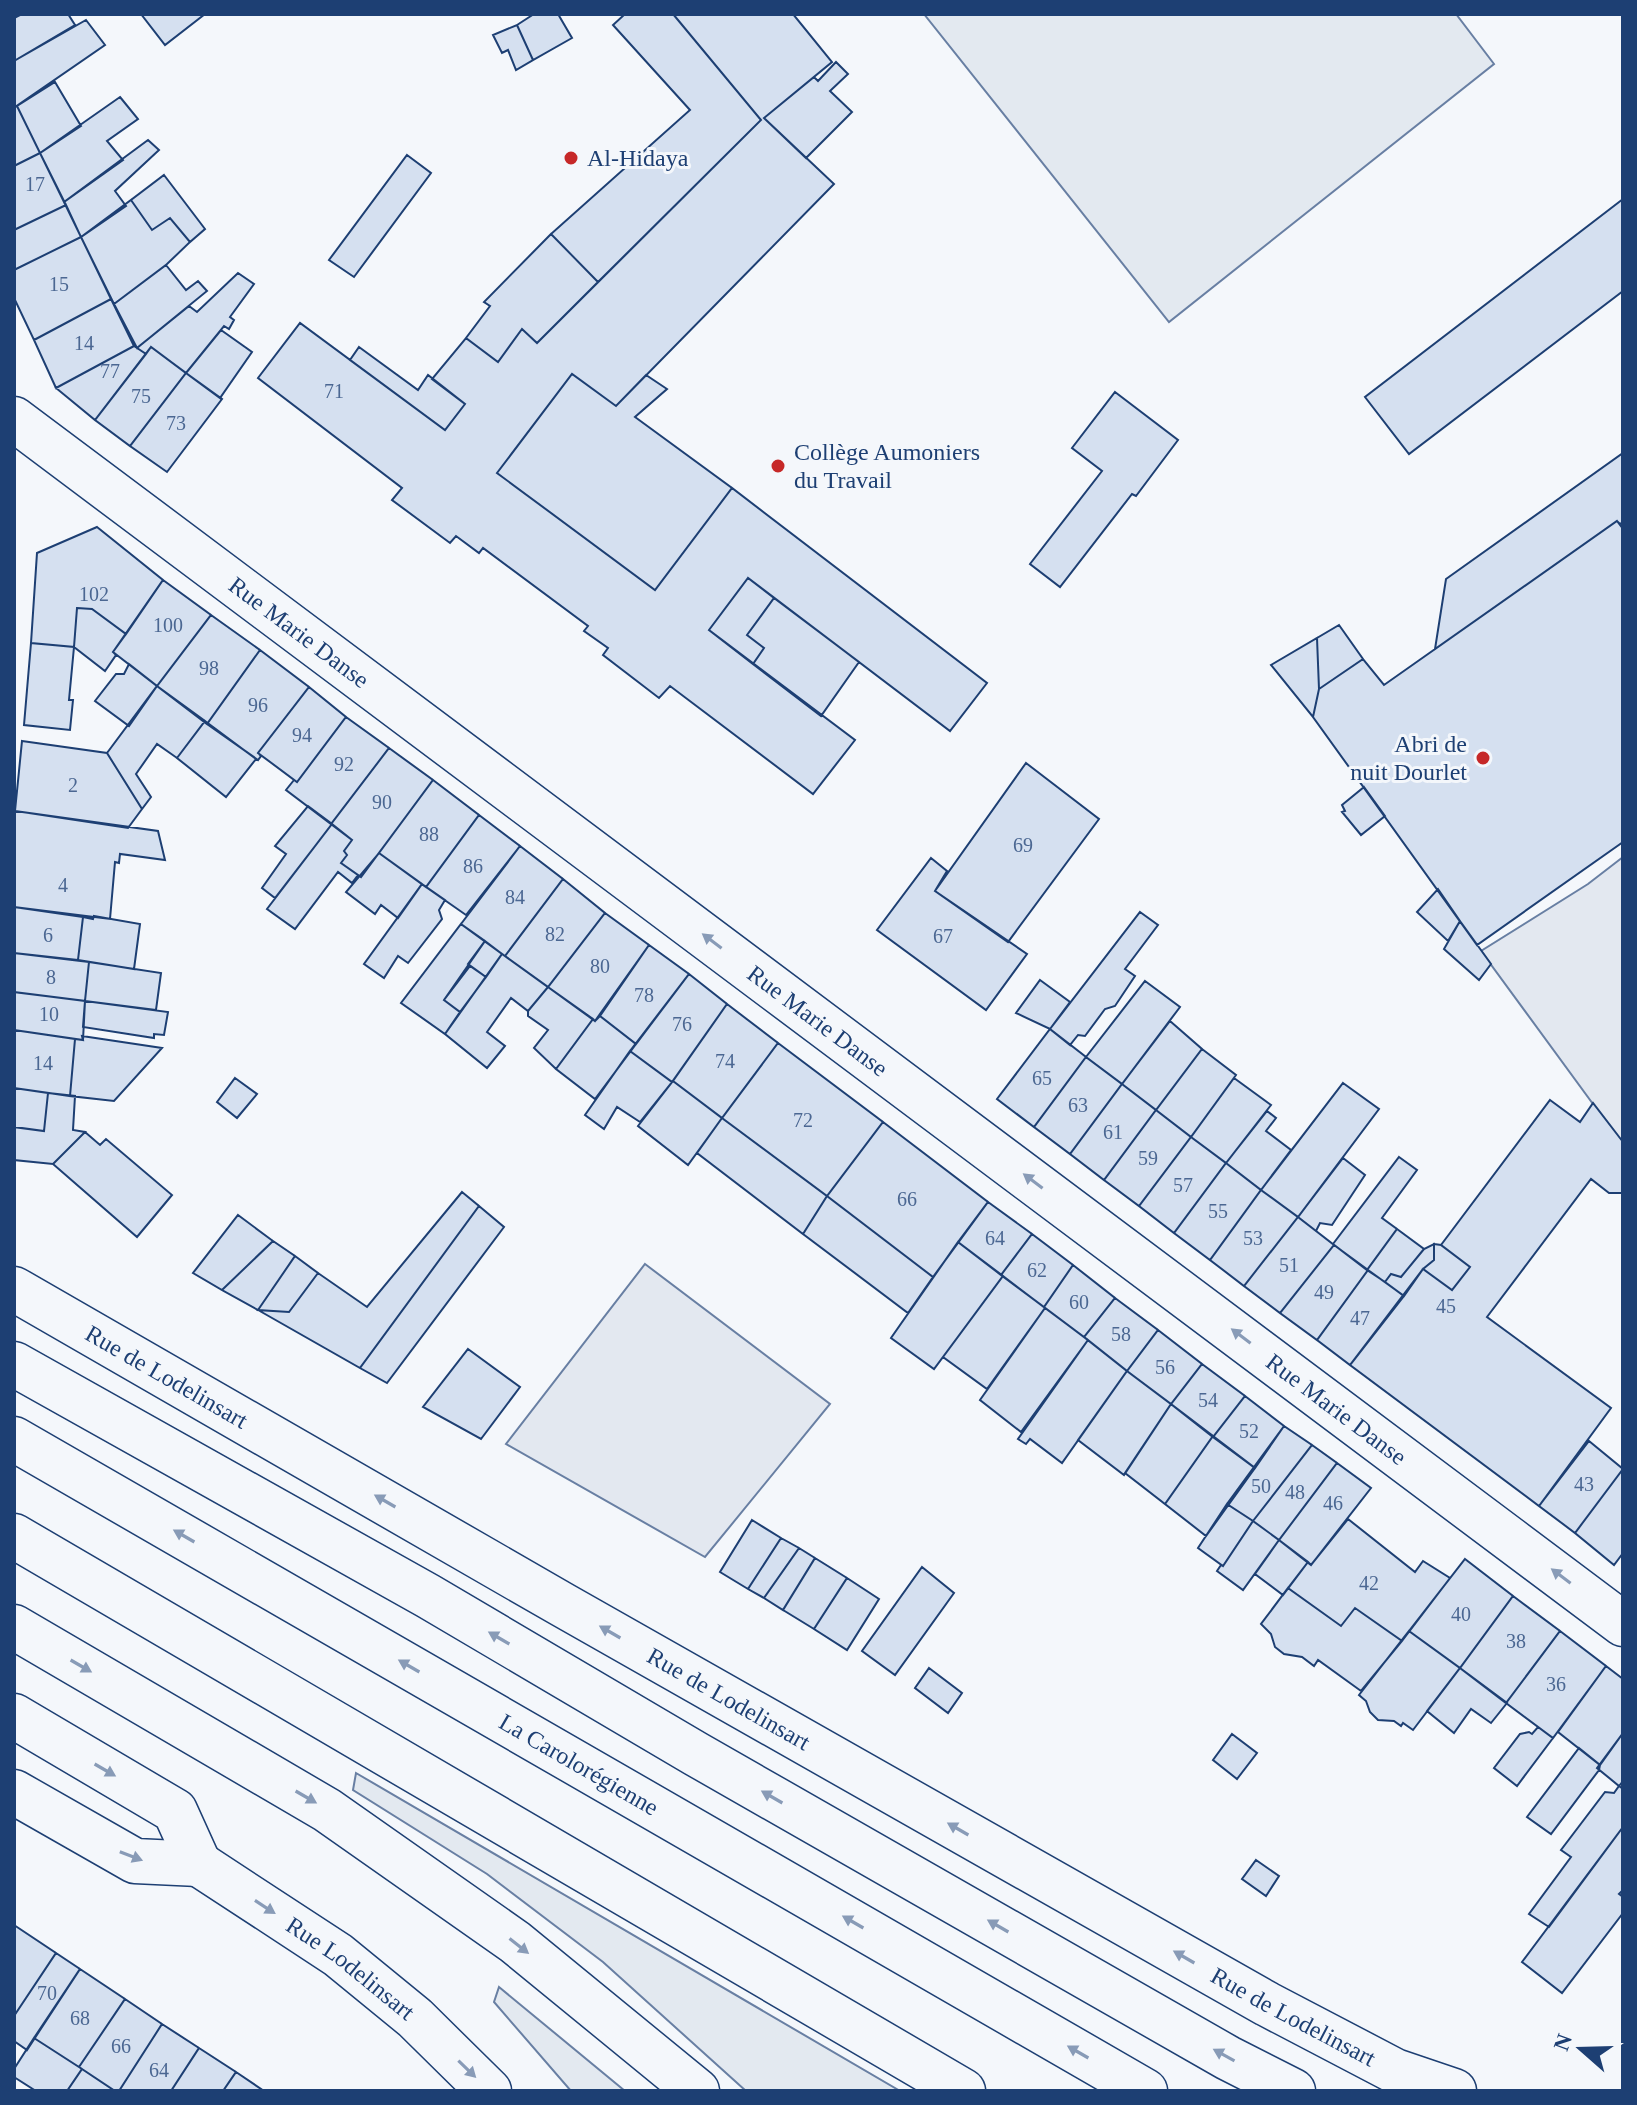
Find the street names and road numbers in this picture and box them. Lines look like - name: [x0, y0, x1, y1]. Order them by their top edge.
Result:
- street label: Rue Marie Danse: [224, 572, 374, 693]
- street label: Rue Marie Danse: [743, 960, 893, 1082]
- street label: Rue de Lodelinsart: [81, 1320, 252, 1434]
- street label: Rue Marie Danse: [1261, 1349, 1411, 1470]
- street label: Rue de Lodelinsart: [643, 1643, 815, 1755]
- street label: La Carolorégienne: [495, 1709, 663, 1821]
- street label: Rue Lodelinsart: [281, 1912, 420, 2025]
- street label: Rue de Lodelinsart: [1207, 1962, 1380, 2072]

